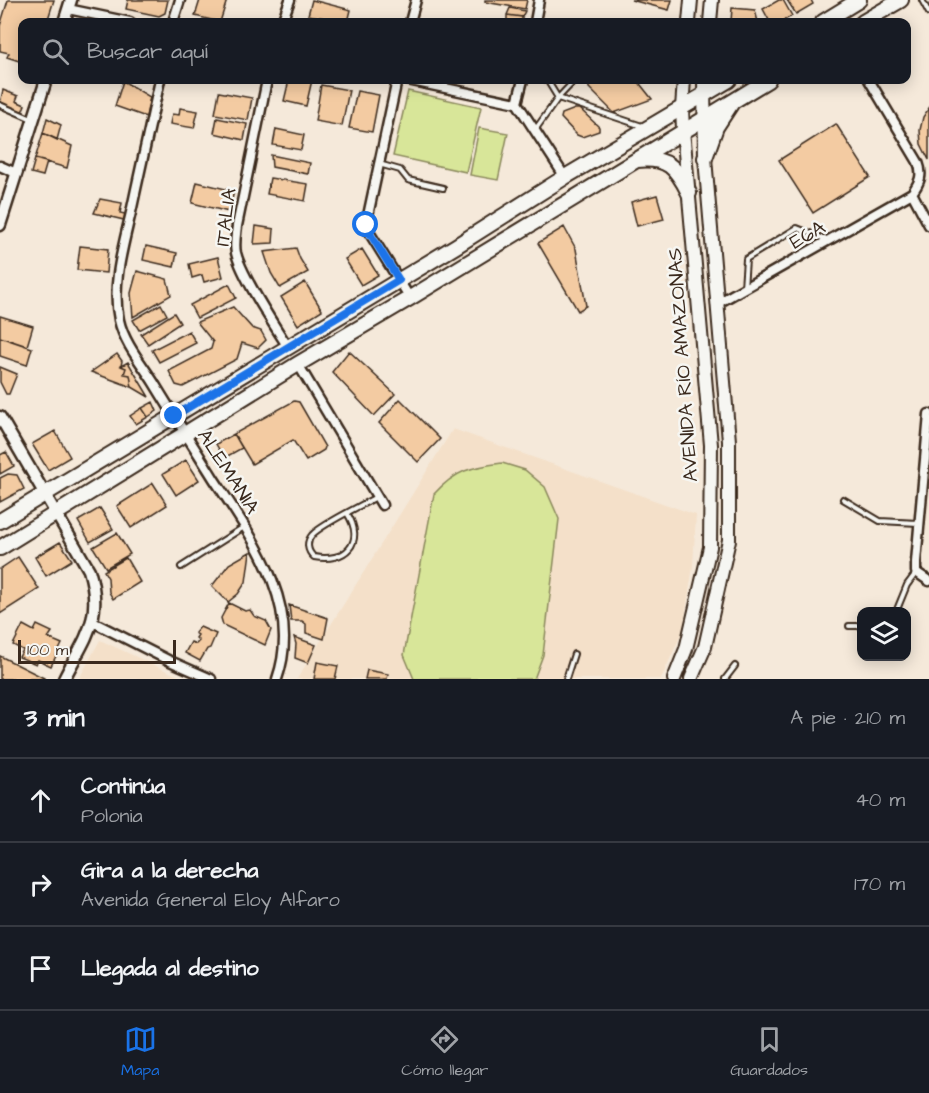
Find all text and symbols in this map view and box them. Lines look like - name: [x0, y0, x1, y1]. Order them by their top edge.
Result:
- search box: [18, 18, 911, 84]
- icon: search: [39, 35, 72, 68]
- text: Buscar aquí: [87, 36, 208, 67]
- street label: ITALIA: [209, 186, 243, 248]
- route start: [352, 211, 378, 237]
- street label: E6A: [784, 213, 831, 256]
- street label: AVENIDA RÍO AMAZONAS: [661, 247, 705, 483]
- route end: [160, 402, 186, 428]
- street label: ALEMANIA: [190, 424, 266, 520]
- map controls: [857, 607, 911, 661]
- button: layers: [857, 607, 911, 661]
- scale bar: [18, 637, 176, 664]
- text: 100 m: [27, 639, 68, 661]
- text: 3 min: [24, 700, 85, 736]
- text: A pie · 210 m: [790, 704, 905, 732]
- text: Continúa: [81, 771, 166, 802]
- icon: ahead: [24, 784, 57, 817]
- text: 40 m: [855, 786, 905, 814]
- text: Polonia: [81, 802, 143, 830]
- text: Gira a la derecha: [81, 855, 258, 886]
- icon: right: [24, 868, 57, 901]
- text: 170 m: [854, 870, 905, 898]
- text: Avenida General Eloy Alfaro: [81, 886, 340, 914]
- icon: arrive: [24, 952, 57, 985]
- text: Llegada al destino: [81, 953, 259, 984]
- tab: Mapa: [121, 1023, 159, 1081]
- tab: Cómo llegar: [401, 1023, 488, 1081]
- tab: Guardados: [730, 1023, 808, 1081]

